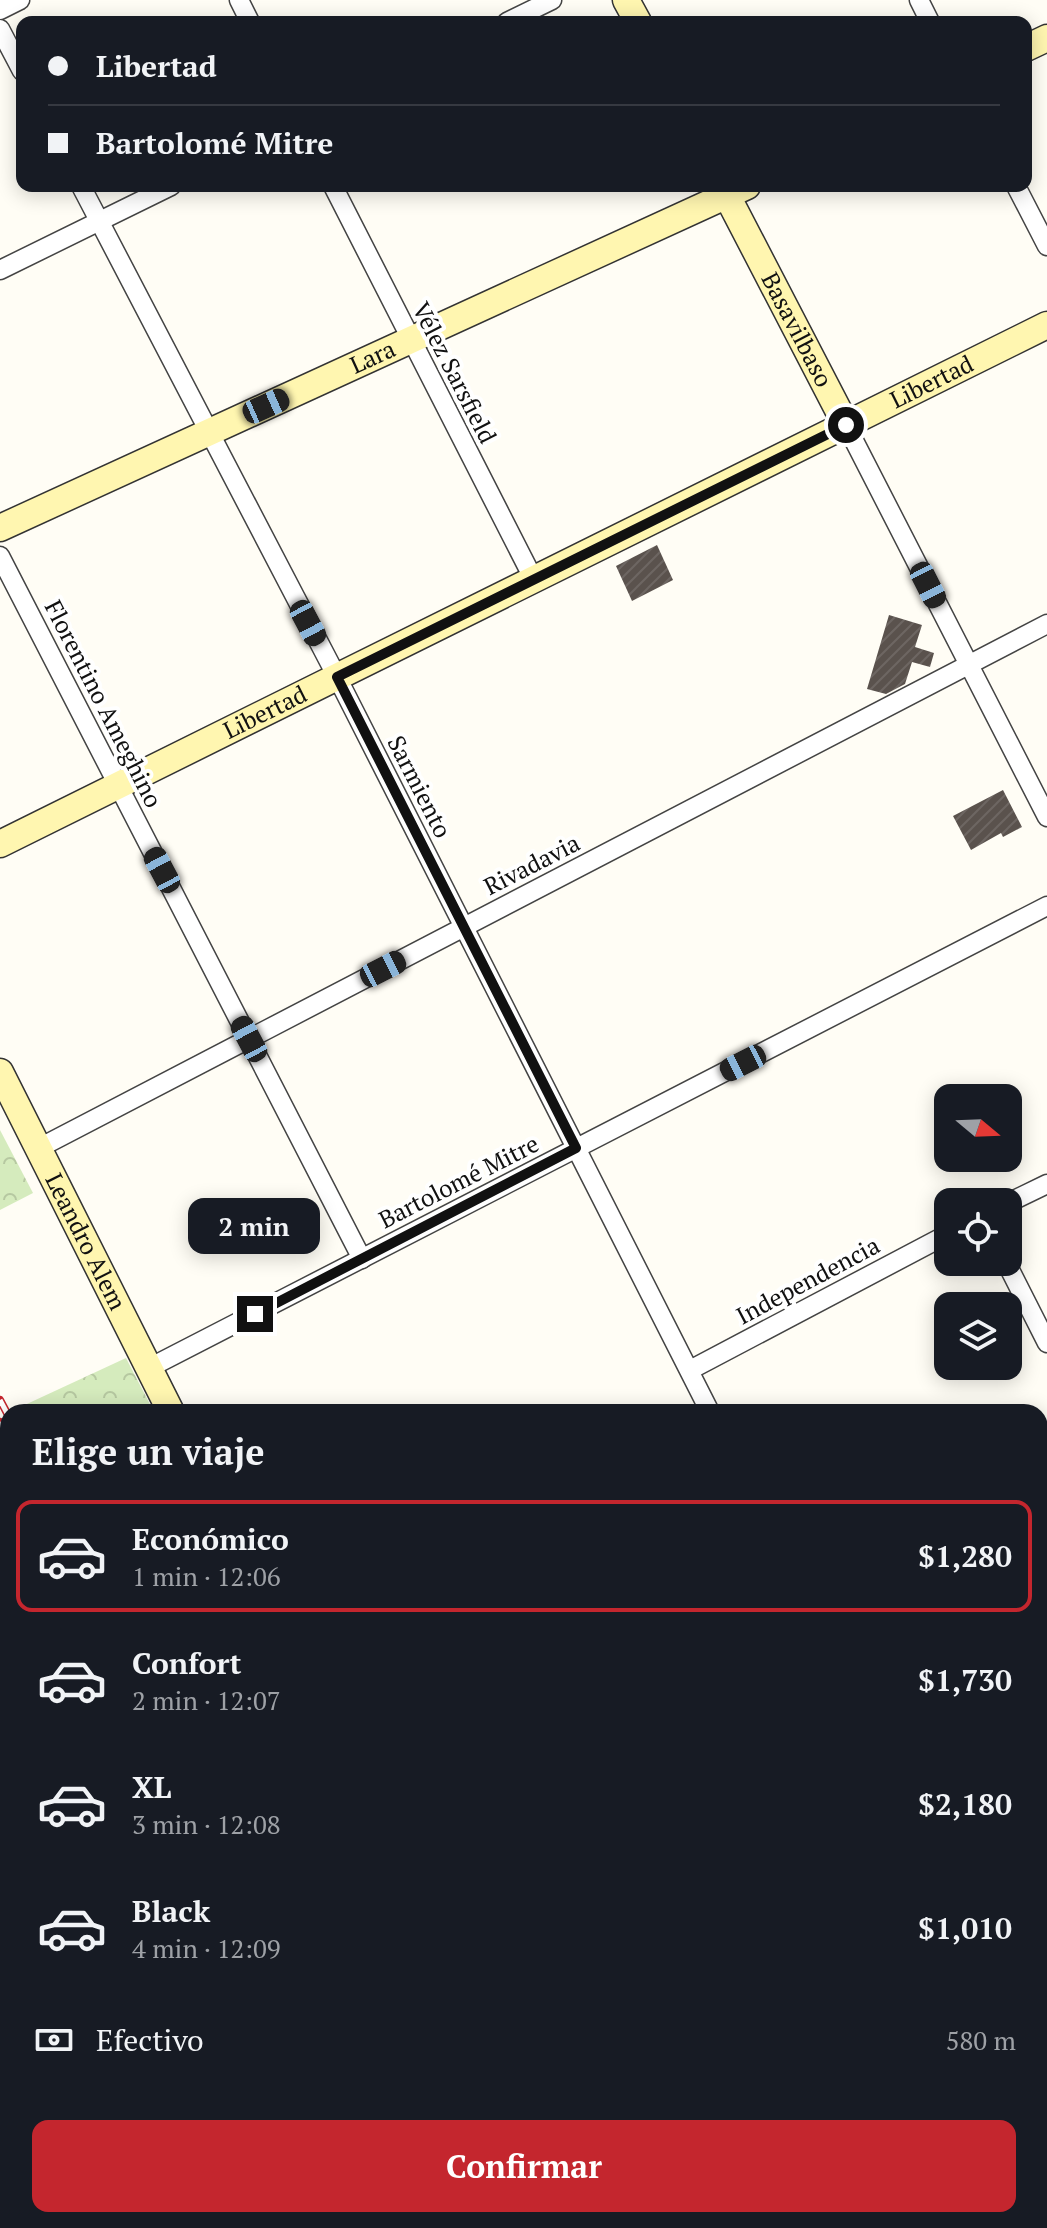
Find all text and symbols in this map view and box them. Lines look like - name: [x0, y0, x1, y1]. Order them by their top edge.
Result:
- text: Libertad: [96, 46, 217, 86]
- text: Bartolomé Mitre: [96, 123, 333, 163]
- street label: Basavilbaso: [755, 267, 840, 392]
- street label: Vélez Sarsfield: [406, 296, 504, 449]
- street label: Lara: [344, 332, 400, 381]
- street label: Libertad: [884, 347, 978, 415]
- car: [239, 385, 293, 427]
- route start: [828, 407, 864, 443]
- car: [906, 558, 950, 612]
- street label: Florentino Ameghino: [38, 594, 170, 813]
- car: [286, 596, 330, 650]
- street label: Libertad: [218, 678, 312, 746]
- street label: Sarmiento: [381, 730, 459, 843]
- street label: Rivadavia: [478, 826, 585, 902]
- car: [140, 843, 184, 897]
- car: [356, 947, 410, 991]
- car: [227, 1012, 271, 1066]
- car: [716, 1041, 770, 1085]
- north arrow: [934, 1084, 1022, 1172]
- map controls: [934, 1084, 1022, 1380]
- street label: Bartolomé Mitre: [373, 1127, 544, 1235]
- street label: Leandro Alem: [38, 1167, 134, 1315]
- button: locate: [934, 1188, 1022, 1276]
- callout: 2 min: [189, 1198, 321, 1254]
- text: 2 min: [218, 1209, 290, 1243]
- street label: Independencia: [730, 1229, 885, 1331]
- button: layers: [934, 1292, 1022, 1380]
- route end: [237, 1296, 273, 1332]
- text: Elige un viaje: [32, 1428, 265, 1475]
- text: Económico: [132, 1519, 289, 1559]
- icon: car: [36, 1520, 108, 1592]
- text: $1,280: [918, 1536, 1012, 1576]
- text: 1 min · 12:06: [132, 1559, 281, 1593]
- text: Confort: [132, 1643, 242, 1683]
- icon: car: [36, 1644, 108, 1716]
- text: $1,730: [918, 1660, 1012, 1700]
- text: 2 min · 12:07: [132, 1683, 281, 1717]
- text: XL: [132, 1767, 171, 1807]
- icon: car: [36, 1768, 108, 1840]
- text: $2,180: [918, 1784, 1012, 1824]
- text: 3 min · 12:08: [132, 1807, 281, 1841]
- text: Black: [132, 1891, 210, 1931]
- icon: car: [36, 1892, 108, 1964]
- text: $1,010: [918, 1908, 1012, 1948]
- text: 4 min · 12:09: [132, 1931, 281, 1965]
- icon: cash: [32, 2018, 76, 2062]
- text: Efectivo: [96, 2020, 204, 2060]
- text: 580 m: [946, 2023, 1016, 2057]
- button: Confirmar: [32, 2120, 1016, 2212]

